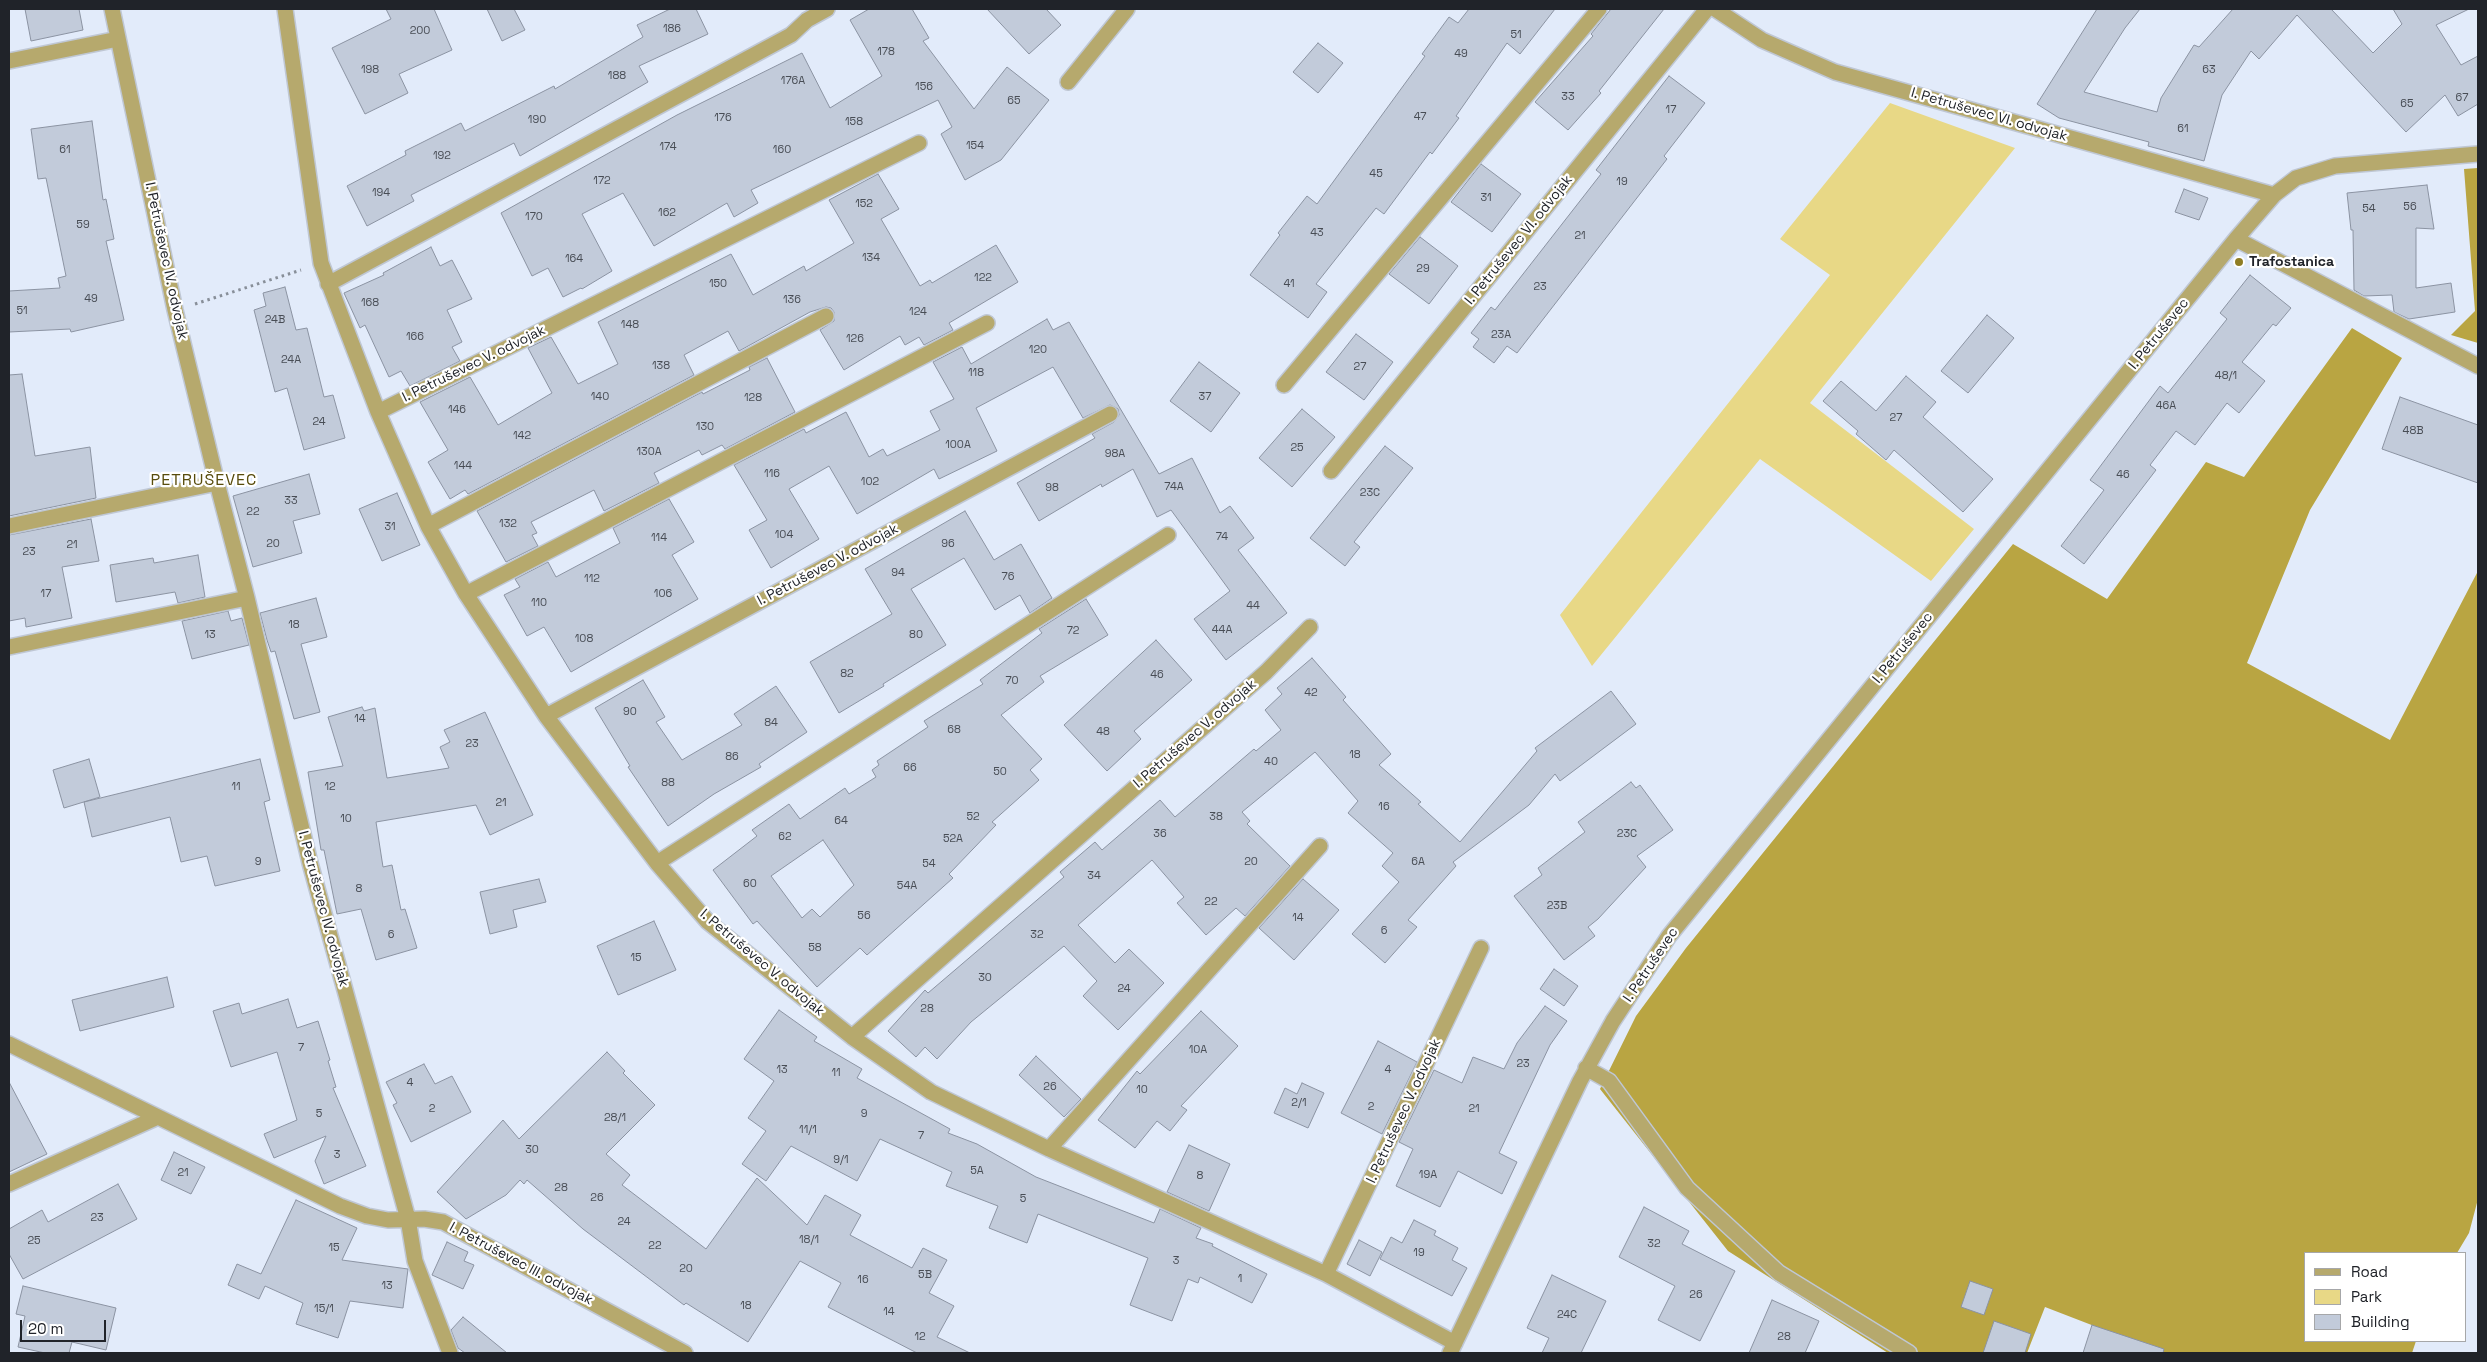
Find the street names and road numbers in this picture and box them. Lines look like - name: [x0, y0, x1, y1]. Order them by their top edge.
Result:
- street label: I. Petruševec VI. odvojak: [1909, 85, 2069, 145]
- street label: I. Petruševec VI. odvojak: [1462, 172, 1576, 308]
- street label: I. Petruševec IV. odvojak: [141, 181, 191, 341]
- street label: I. Petruševec: [2125, 295, 2193, 373]
- street label: I. Petruševec V. odvojak: [400, 322, 548, 406]
- street label: I. Petruševec V. odvojak: [755, 521, 901, 609]
- street label: I. Petruševec: [1869, 609, 1937, 687]
- street label: I. Petruševec V. odvojak: [1130, 676, 1260, 792]
- street label: I. Petruševec IV. odvojak: [294, 829, 352, 989]
- street label: I. Petruševec V. odvojak: [696, 906, 828, 1020]
- street label: I. Petruševec: [1620, 925, 1682, 1005]
- street label: I. Petruševec V. odvojak: [1363, 1036, 1445, 1186]
- street label: I. Petruševec III. odvojak: [446, 1219, 596, 1309]

